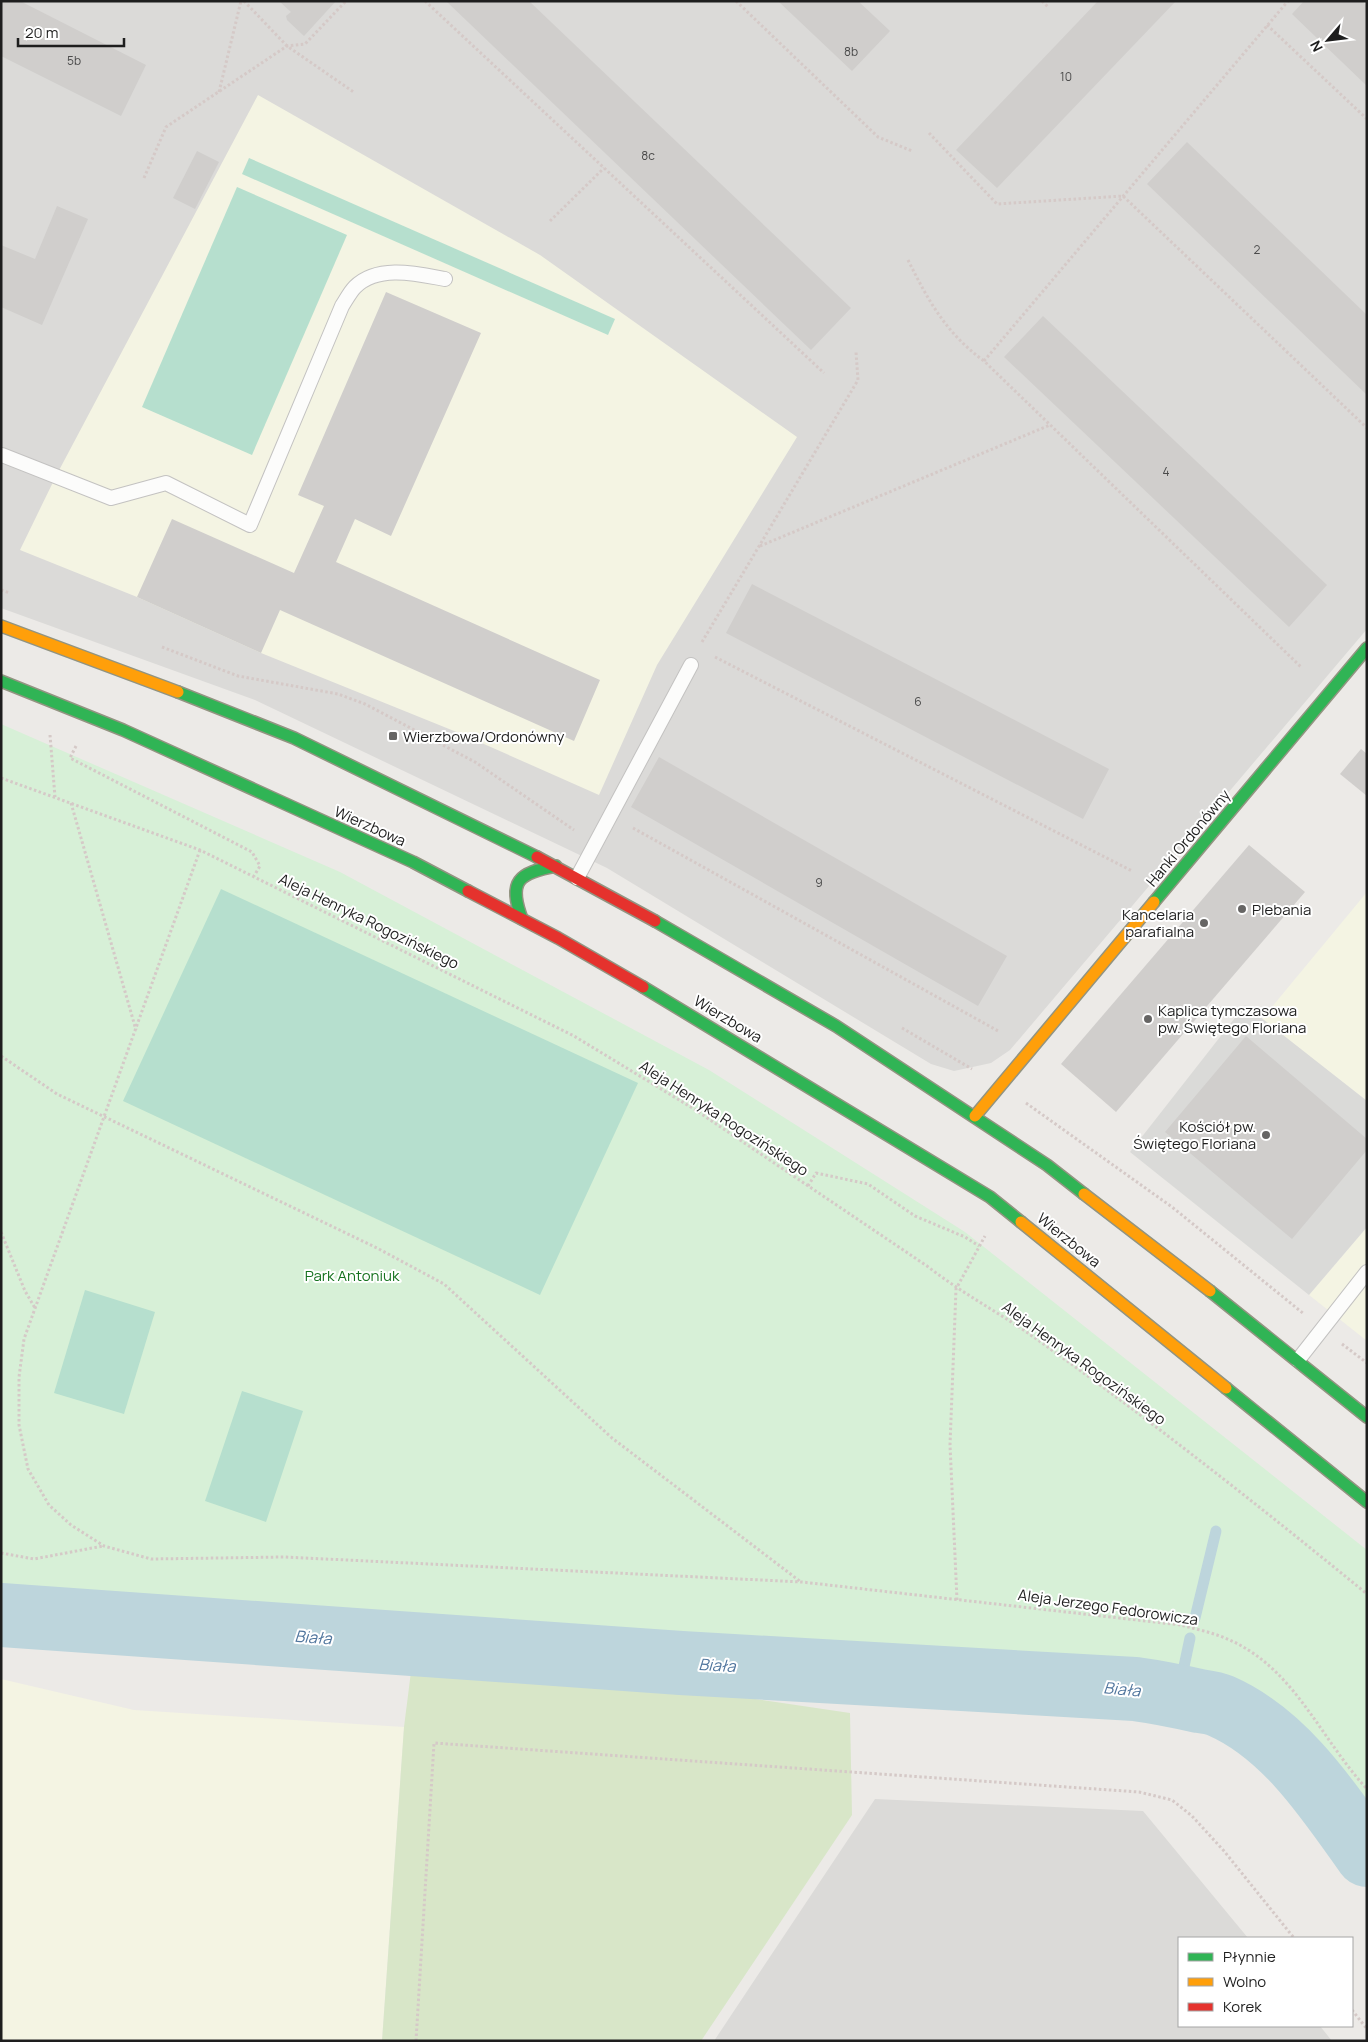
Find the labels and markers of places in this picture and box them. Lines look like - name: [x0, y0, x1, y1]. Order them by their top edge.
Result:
- place label: Wierzbowa/Ordonówny: [403, 726, 564, 747]
- marker: Wierzbowa/Ordonówny: [387, 730, 399, 742]
- place label: Plebania: [1252, 899, 1311, 920]
- marker: Plebania: [1236, 903, 1248, 915]
- place label: Kancelaria parafialna: [1122, 904, 1194, 942]
- marker: Kancelaria parafialna: [1198, 917, 1210, 929]
- place label: Kaplica tymczasowa pw. Świętego Floriana: [1158, 1000, 1306, 1038]
- marker: Kaplica tymczasowa pw. Świętego Floriana: [1142, 1013, 1154, 1025]
- place label: Kościół pw. Świętego Floriana: [1133, 1116, 1256, 1154]
- marker: Kościół pw. Świętego Floriana: [1260, 1129, 1272, 1141]

